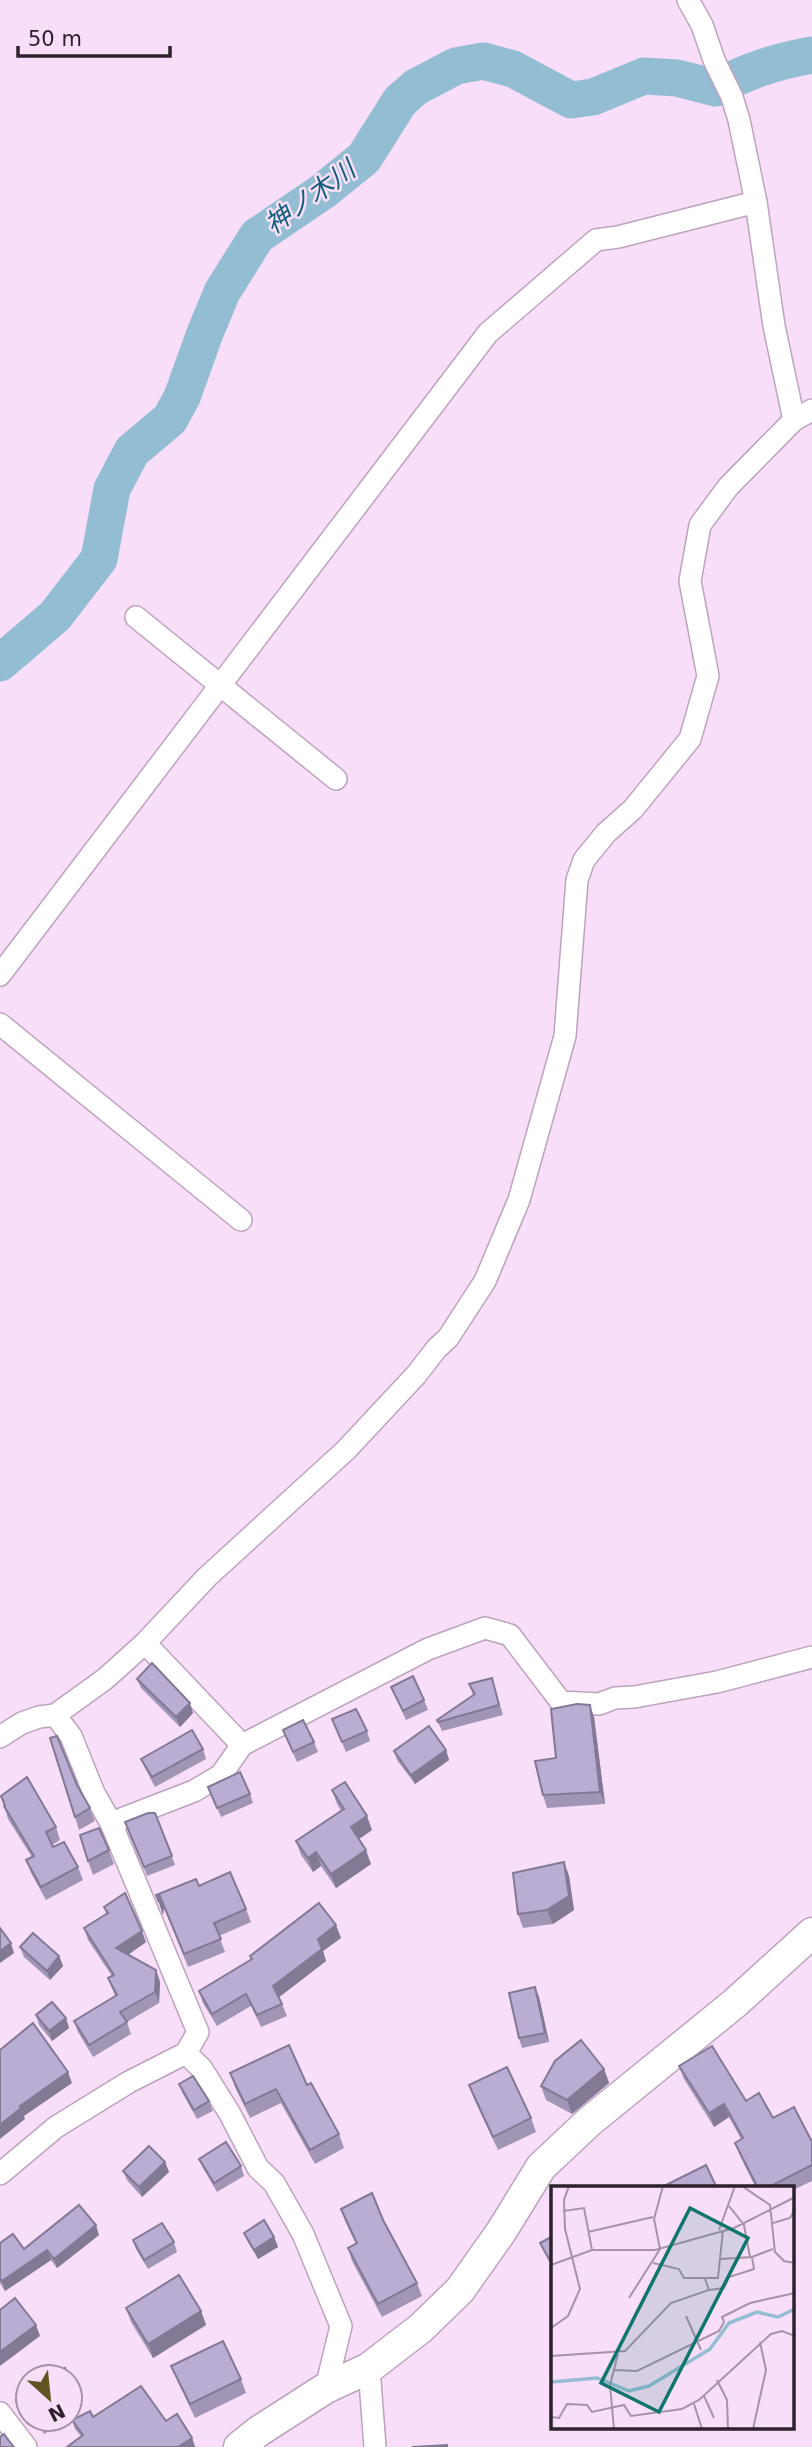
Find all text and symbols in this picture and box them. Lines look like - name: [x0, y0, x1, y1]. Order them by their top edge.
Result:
- scale bar: [18, 14, 170, 58]
- text: 50 m: [28, 27, 82, 51]
- water label: 神ノ木川: [259, 153, 363, 240]
- inset map: [551, 2186, 794, 2430]
- north arrow: [14, 2363, 84, 2433]
- text: N: [45, 2400, 69, 2427]

